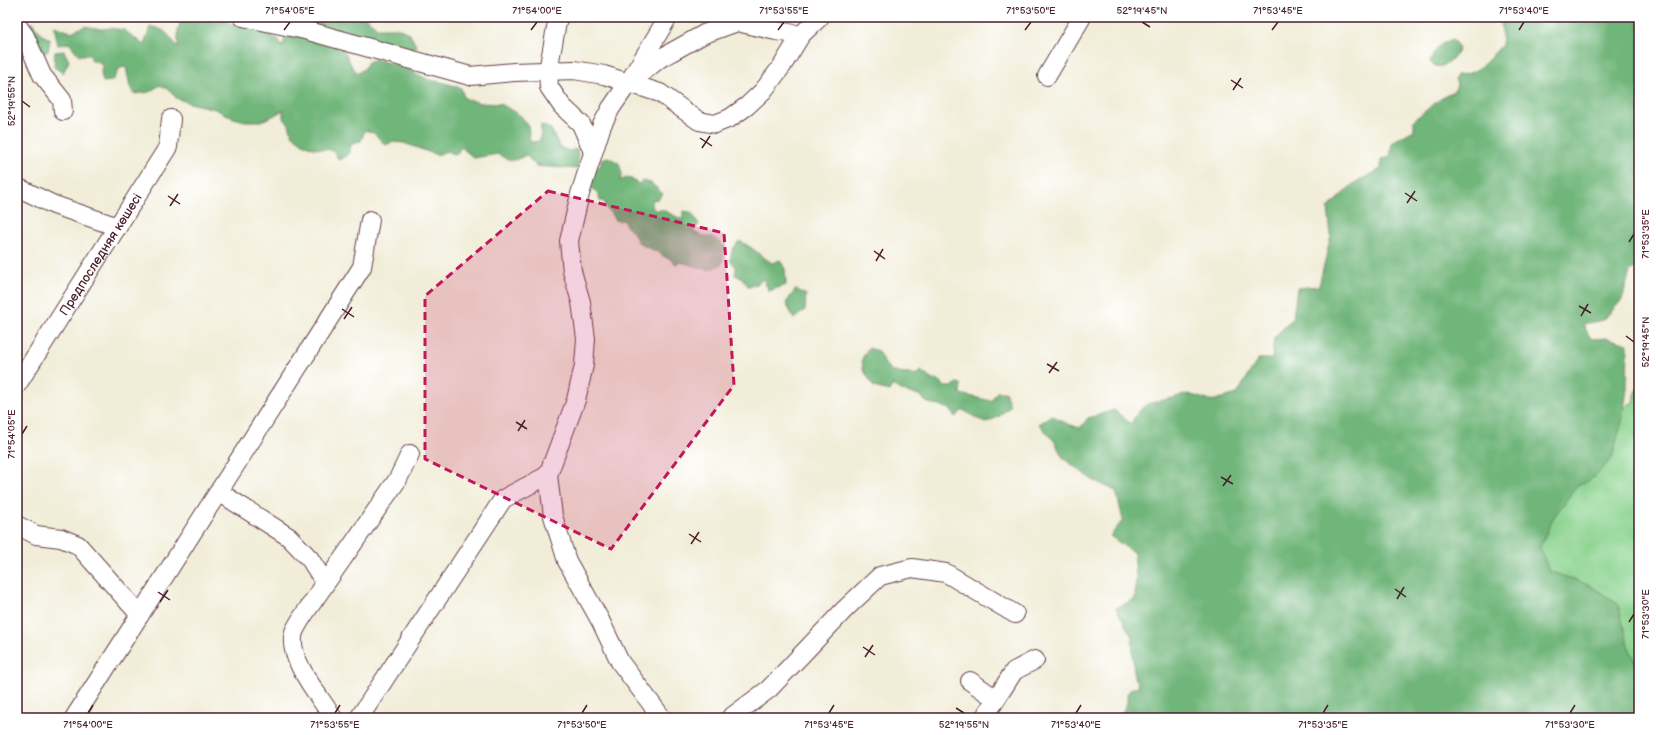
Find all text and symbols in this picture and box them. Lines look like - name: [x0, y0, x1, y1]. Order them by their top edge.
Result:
- text: 71°54'05"E: [265, 5, 315, 17]
- text: 71°54'00"E: [512, 5, 562, 17]
- text: 71°53'55"E: [759, 5, 809, 17]
- text: 71°53'50"E: [1006, 5, 1056, 17]
- text: 52°19'45"N: [1117, 5, 1167, 17]
- text: 71°53'45"E: [1253, 5, 1303, 17]
- text: 71°53'40"E: [1499, 5, 1549, 17]
- text: 52°19'55"N: [6, 76, 18, 126]
- street label: Предпоследняя көшесі: [56, 191, 146, 319]
- text: 71°53'35"E: [1640, 209, 1652, 259]
- text: 52°19'45"N: [1640, 317, 1652, 367]
- text: 71°54'05"E: [6, 409, 18, 459]
- text: 71°53'30"E: [1640, 589, 1652, 639]
- text: 71°54'00"E: [63, 719, 113, 731]
- text: 71°53'55"E: [310, 719, 360, 731]
- text: 71°53'50"E: [557, 719, 607, 731]
- text: 71°53'45"E: [804, 719, 854, 731]
- text: 52°19'55"N: [939, 719, 989, 731]
- text: 71°53'40"E: [1051, 719, 1101, 731]
- text: 71°53'35"E: [1298, 719, 1348, 731]
- text: 71°53'30"E: [1545, 719, 1595, 731]

